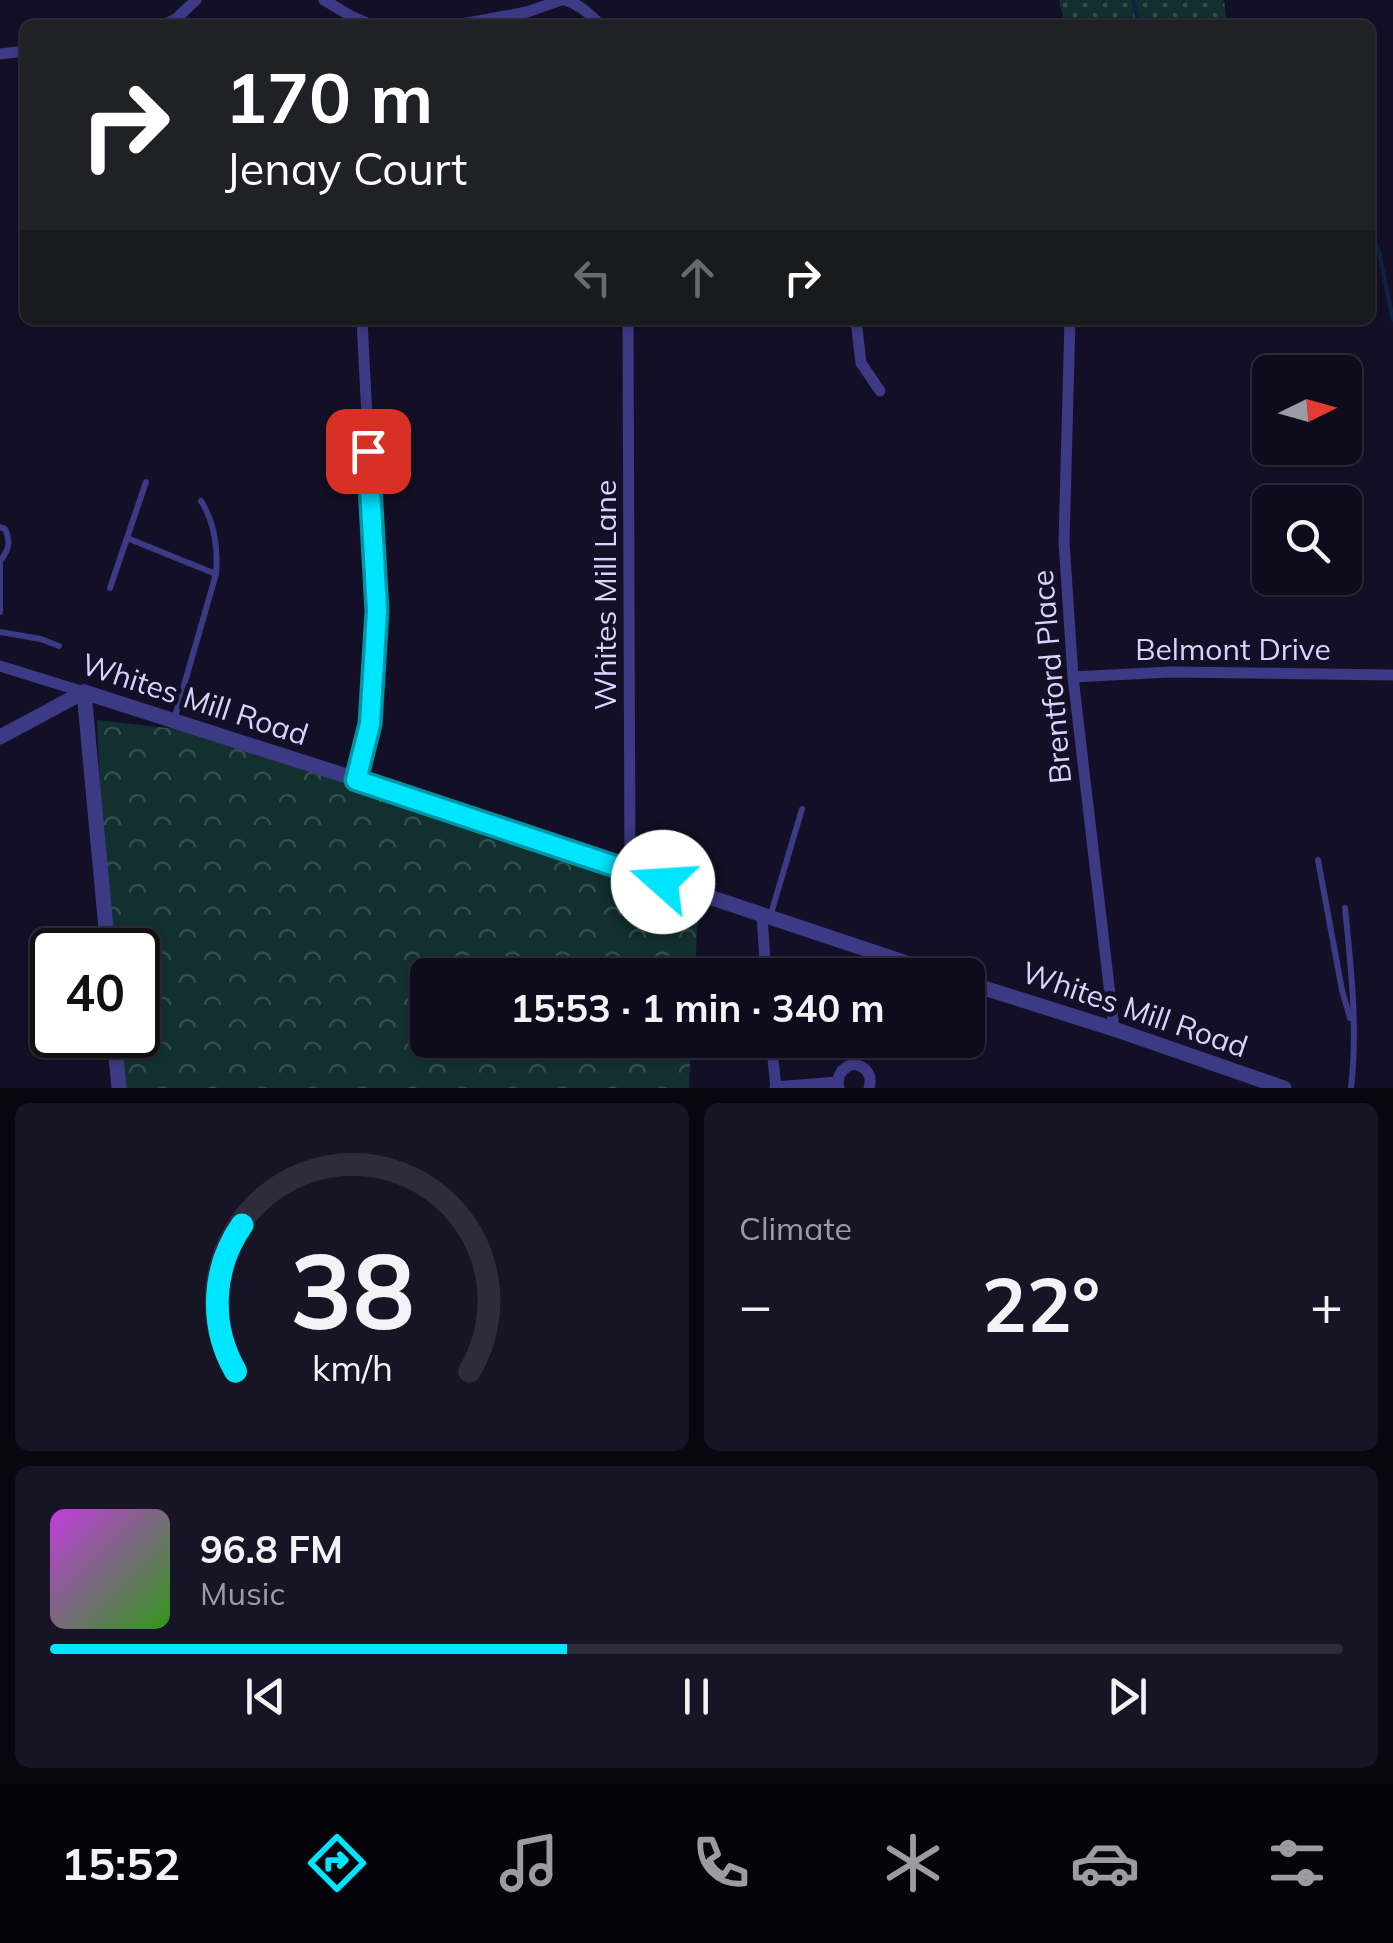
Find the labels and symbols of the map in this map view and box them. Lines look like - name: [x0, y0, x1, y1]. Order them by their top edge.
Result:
- north arrow: [1252, 355, 1362, 465]
- pin: [326, 409, 411, 494]
- street label: Whites Mill Lane: [586, 480, 624, 710]
- street label: Brentford Place: [1023, 569, 1079, 785]
- street label: Belmont Drive: [1135, 630, 1331, 668]
- street label: Whites Mill Road: [77, 644, 313, 754]
- position arrow: [611, 830, 715, 934]
- speed limit sign: 40: [30, 928, 160, 1058]
- street label: Whites Mill Road: [1017, 953, 1253, 1065]

